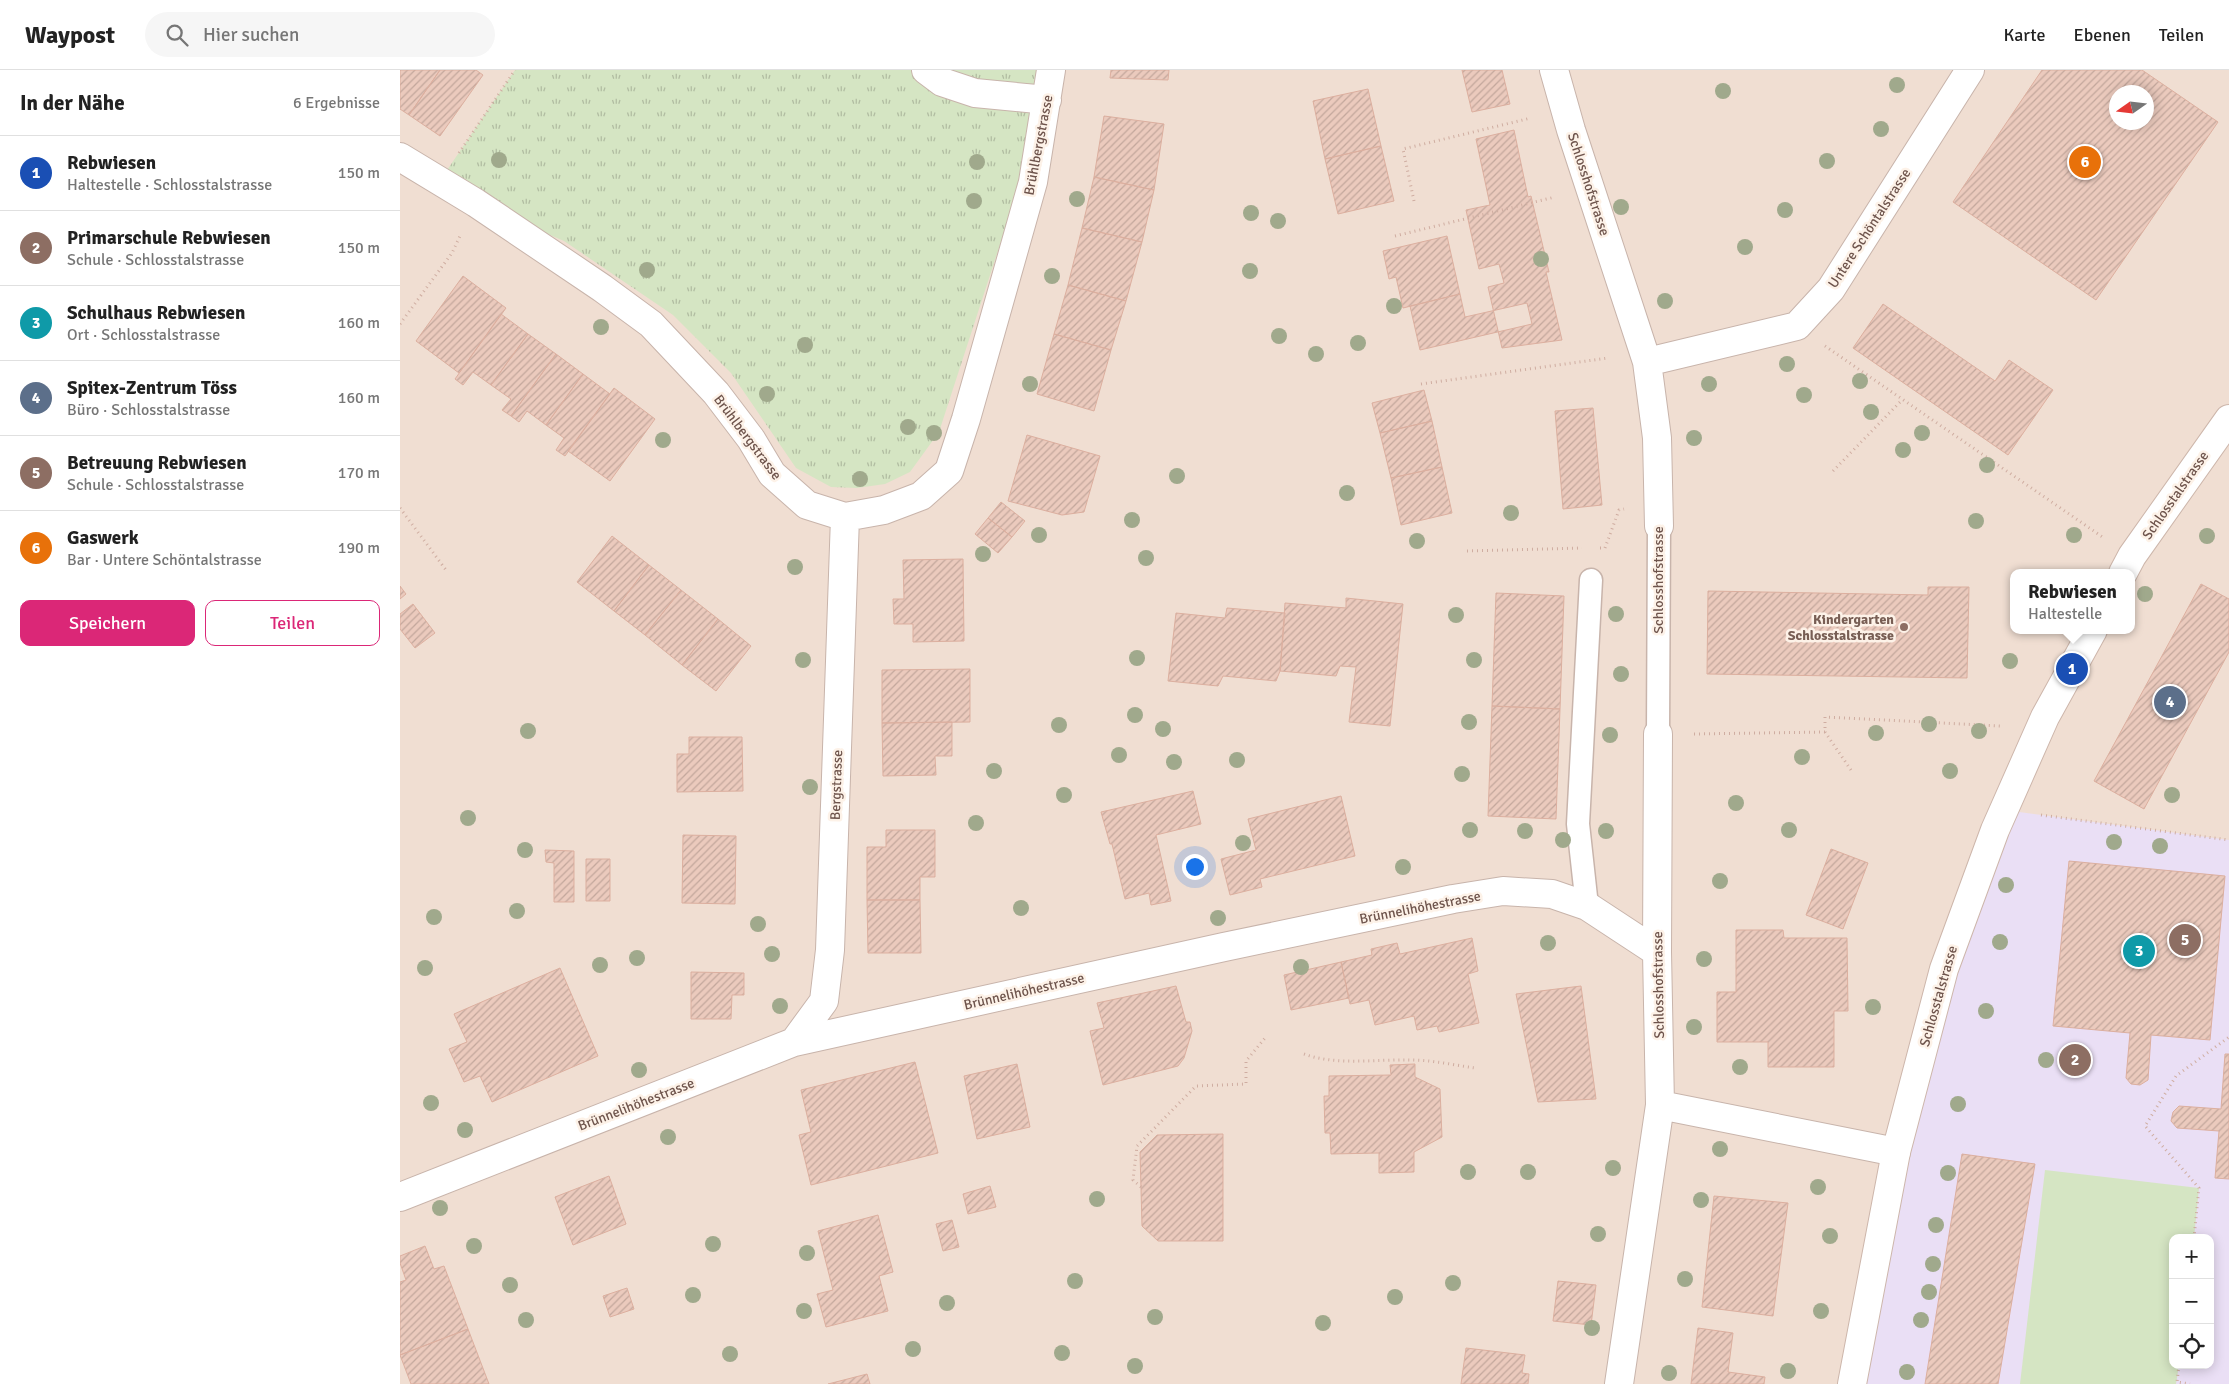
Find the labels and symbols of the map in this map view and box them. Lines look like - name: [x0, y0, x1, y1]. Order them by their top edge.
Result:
- north arrow: [2109, 85, 2154, 130]
- street label: Brühlbergstrasse: [1020, 93, 1057, 197]
- street label: Schlosshofstrasse: [1564, 130, 1613, 238]
- pin: 6: [2069, 143, 2101, 181]
- street label: Untere Schöntalstrasse: [1824, 165, 1914, 291]
- street label: Brühlbergstrasse: [710, 391, 785, 483]
- street label: Schlosstalstrasse: [2139, 448, 2212, 543]
- street label: Schlosshofstrasse: [1650, 526, 1667, 634]
- place label: Kindergarten Schlosstalstrasse: [1788, 611, 1894, 644]
- marker: Kindergarten Schlosstalstrasse: [1898, 621, 1910, 633]
- pin: 1: [2056, 650, 2088, 688]
- pin: 4: [2154, 683, 2186, 721]
- street label: Bergstrasse: [827, 750, 846, 820]
- your location: [1182, 854, 1208, 880]
- street label: Brünnelihöhestrasse: [1358, 887, 1482, 928]
- pin: 5: [2169, 921, 2201, 959]
- street label: Schlosshofstrasse: [1649, 931, 1668, 1039]
- pin: 3: [2123, 932, 2155, 970]
- street label: Schlosstalstrasse: [1916, 944, 1961, 1048]
- street label: Brünnelihöhestrasse: [962, 969, 1086, 1014]
- pin: 2: [2059, 1041, 2091, 1079]
- street label: Brünnelihöhestrasse: [576, 1074, 697, 1134]

